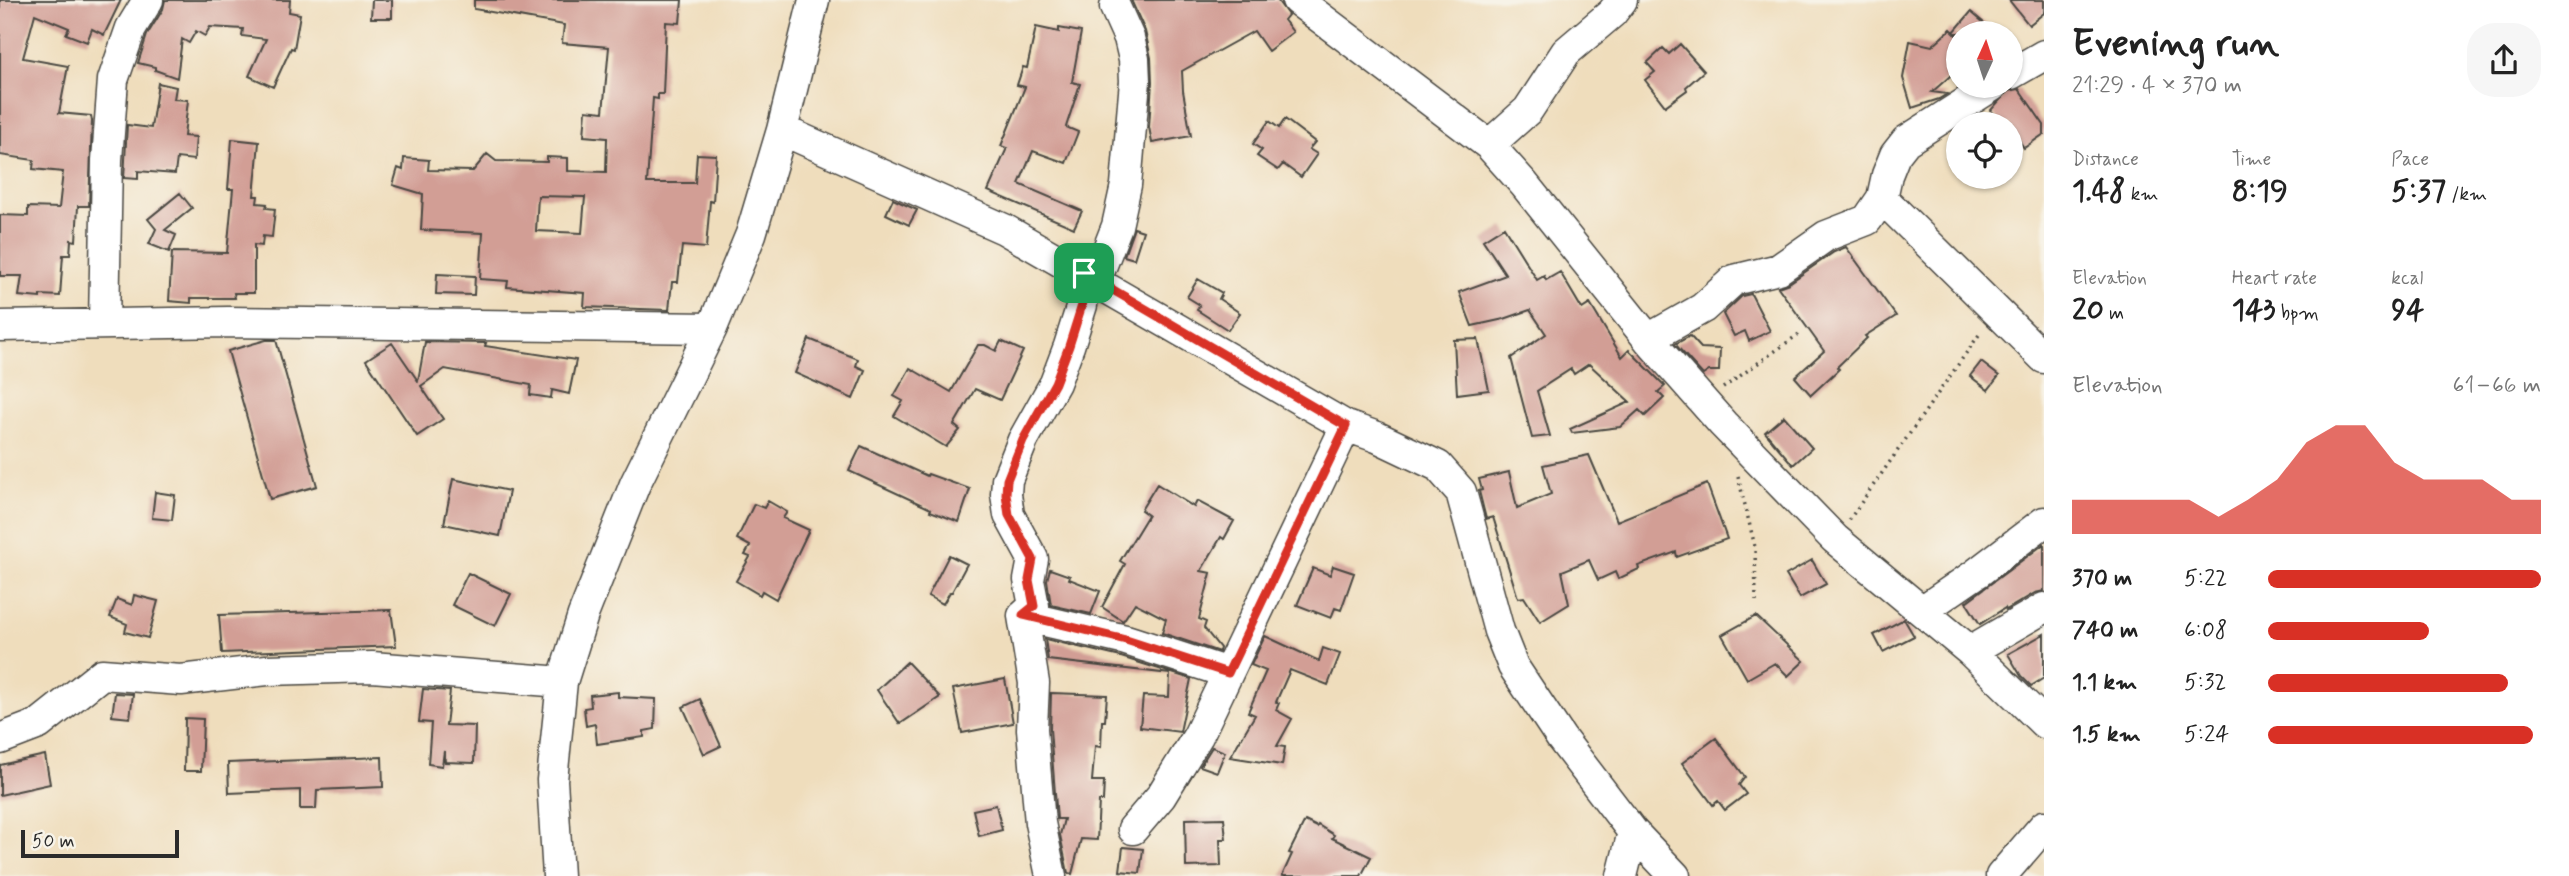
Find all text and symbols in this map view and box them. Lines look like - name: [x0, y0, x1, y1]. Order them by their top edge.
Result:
- text: Evening run: [2072, 20, 2279, 69]
- north arrow: [1946, 21, 2023, 98]
- map controls: [1946, 21, 2023, 189]
- button: share: [2467, 23, 2541, 97]
- text: 21:29 · 4 × 370 m: [2072, 71, 2242, 101]
- button: locate: [1946, 112, 2023, 189]
- text: Distance: [2072, 147, 2139, 172]
- text: Time: [2232, 147, 2271, 172]
- text: Pace: [2391, 147, 2429, 172]
- text: 1.48: [2072, 172, 2126, 211]
- text: 8:19: [2232, 172, 2288, 211]
- text: 5:37: [2391, 172, 2446, 211]
- text: km: [2126, 182, 2158, 207]
- text: /km: [2446, 182, 2487, 207]
- pin: [1054, 243, 1114, 303]
- icon: arrive: [1065, 254, 1103, 292]
- text: Elevation: [2072, 266, 2147, 291]
- text: Heart rate: [2232, 266, 2317, 291]
- text: kcal: [2391, 266, 2423, 291]
- text: 20: [2072, 291, 2104, 330]
- text: 143: [2232, 291, 2276, 330]
- text: 94: [2391, 291, 2424, 330]
- text: m: [2104, 301, 2124, 326]
- text: bpm: [2276, 301, 2319, 326]
- text: Elevation: [2072, 371, 2163, 401]
- text: 61–66 m: [2453, 371, 2541, 401]
- text: 370 m: [2072, 564, 2132, 594]
- text: 5:22: [2184, 564, 2227, 594]
- text: 740 m: [2072, 616, 2138, 646]
- text: 6:08: [2184, 616, 2227, 646]
- text: 1.1 km: [2072, 668, 2137, 698]
- text: 5:32: [2184, 668, 2226, 698]
- text: 1.5 km: [2072, 720, 2141, 750]
- text: 5:24: [2184, 720, 2229, 750]
- scale bar: [21, 827, 178, 859]
- text: 50 m: [32, 829, 75, 854]

